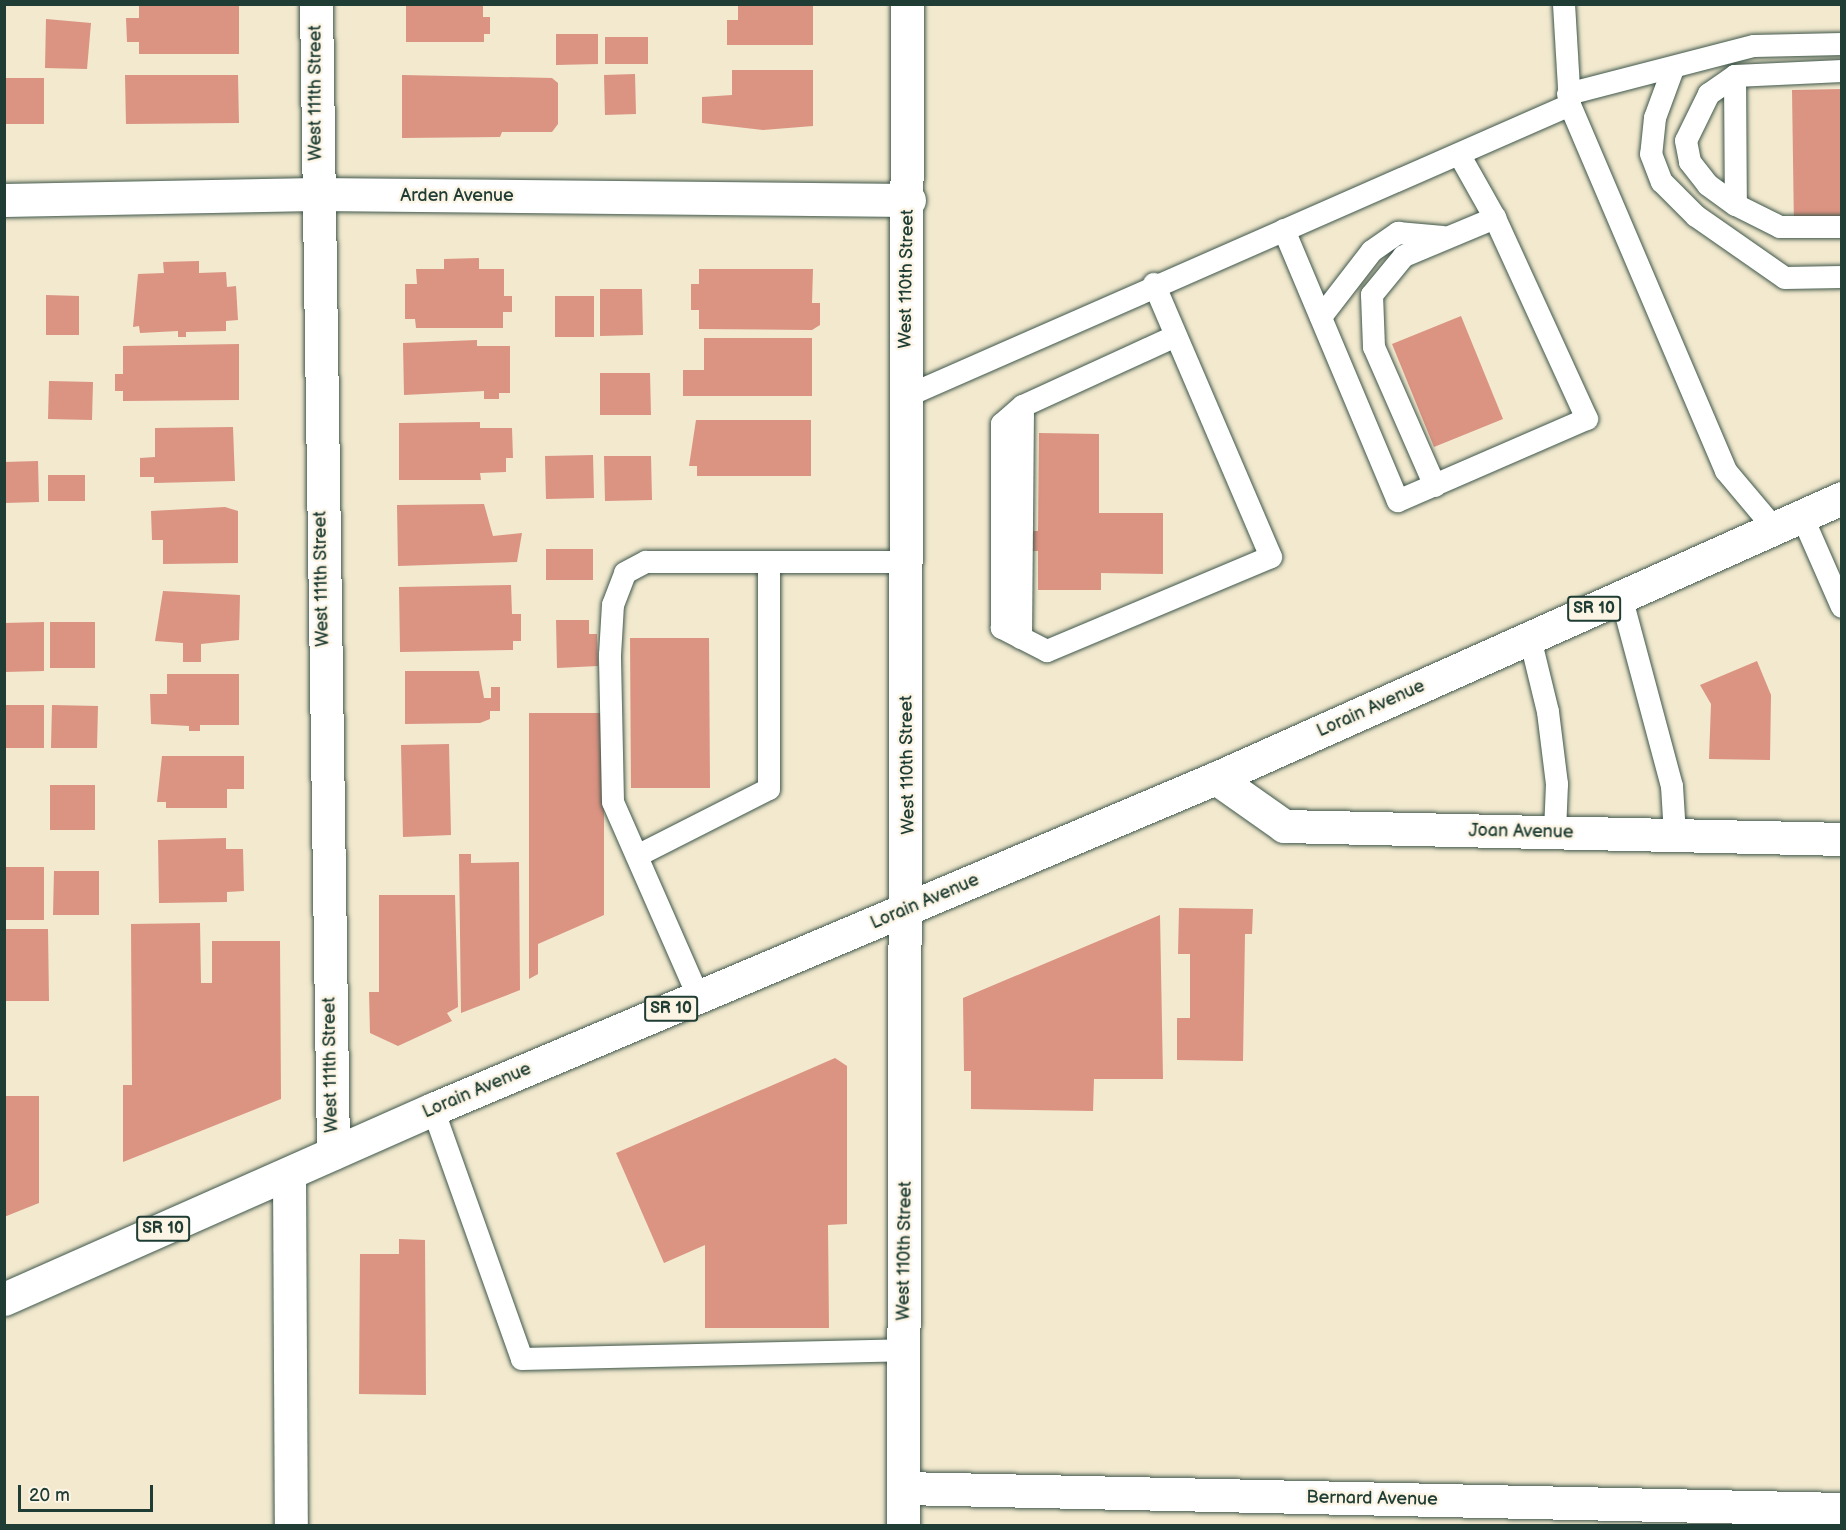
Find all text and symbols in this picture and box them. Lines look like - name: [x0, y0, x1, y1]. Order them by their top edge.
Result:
- street label: West 111th Street: [305, 25, 327, 161]
- street label: Arden Avenue: [400, 185, 514, 207]
- street label: West 110th Street: [895, 209, 919, 349]
- street label: West 111th Street: [310, 511, 334, 647]
- road number: SR 10: [1567, 596, 1621, 622]
- street label: Lorain Avenue: [1314, 676, 1428, 742]
- street label: West 110th Street: [896, 695, 920, 835]
- street label: Joan Avenue: [1468, 820, 1574, 844]
- street label: Lorain Avenue: [867, 869, 983, 935]
- road number: SR 10: [644, 996, 698, 1022]
- street label: West 111th Street: [319, 997, 343, 1133]
- street label: Lorain Avenue: [419, 1058, 535, 1124]
- street label: West 110th Street: [893, 1181, 917, 1321]
- road number: SR 10: [136, 1216, 190, 1242]
- scale bar: [21, 1473, 156, 1511]
- text: 20 m: [29, 1485, 70, 1506]
- street label: Bernard Avenue: [1306, 1487, 1438, 1511]

